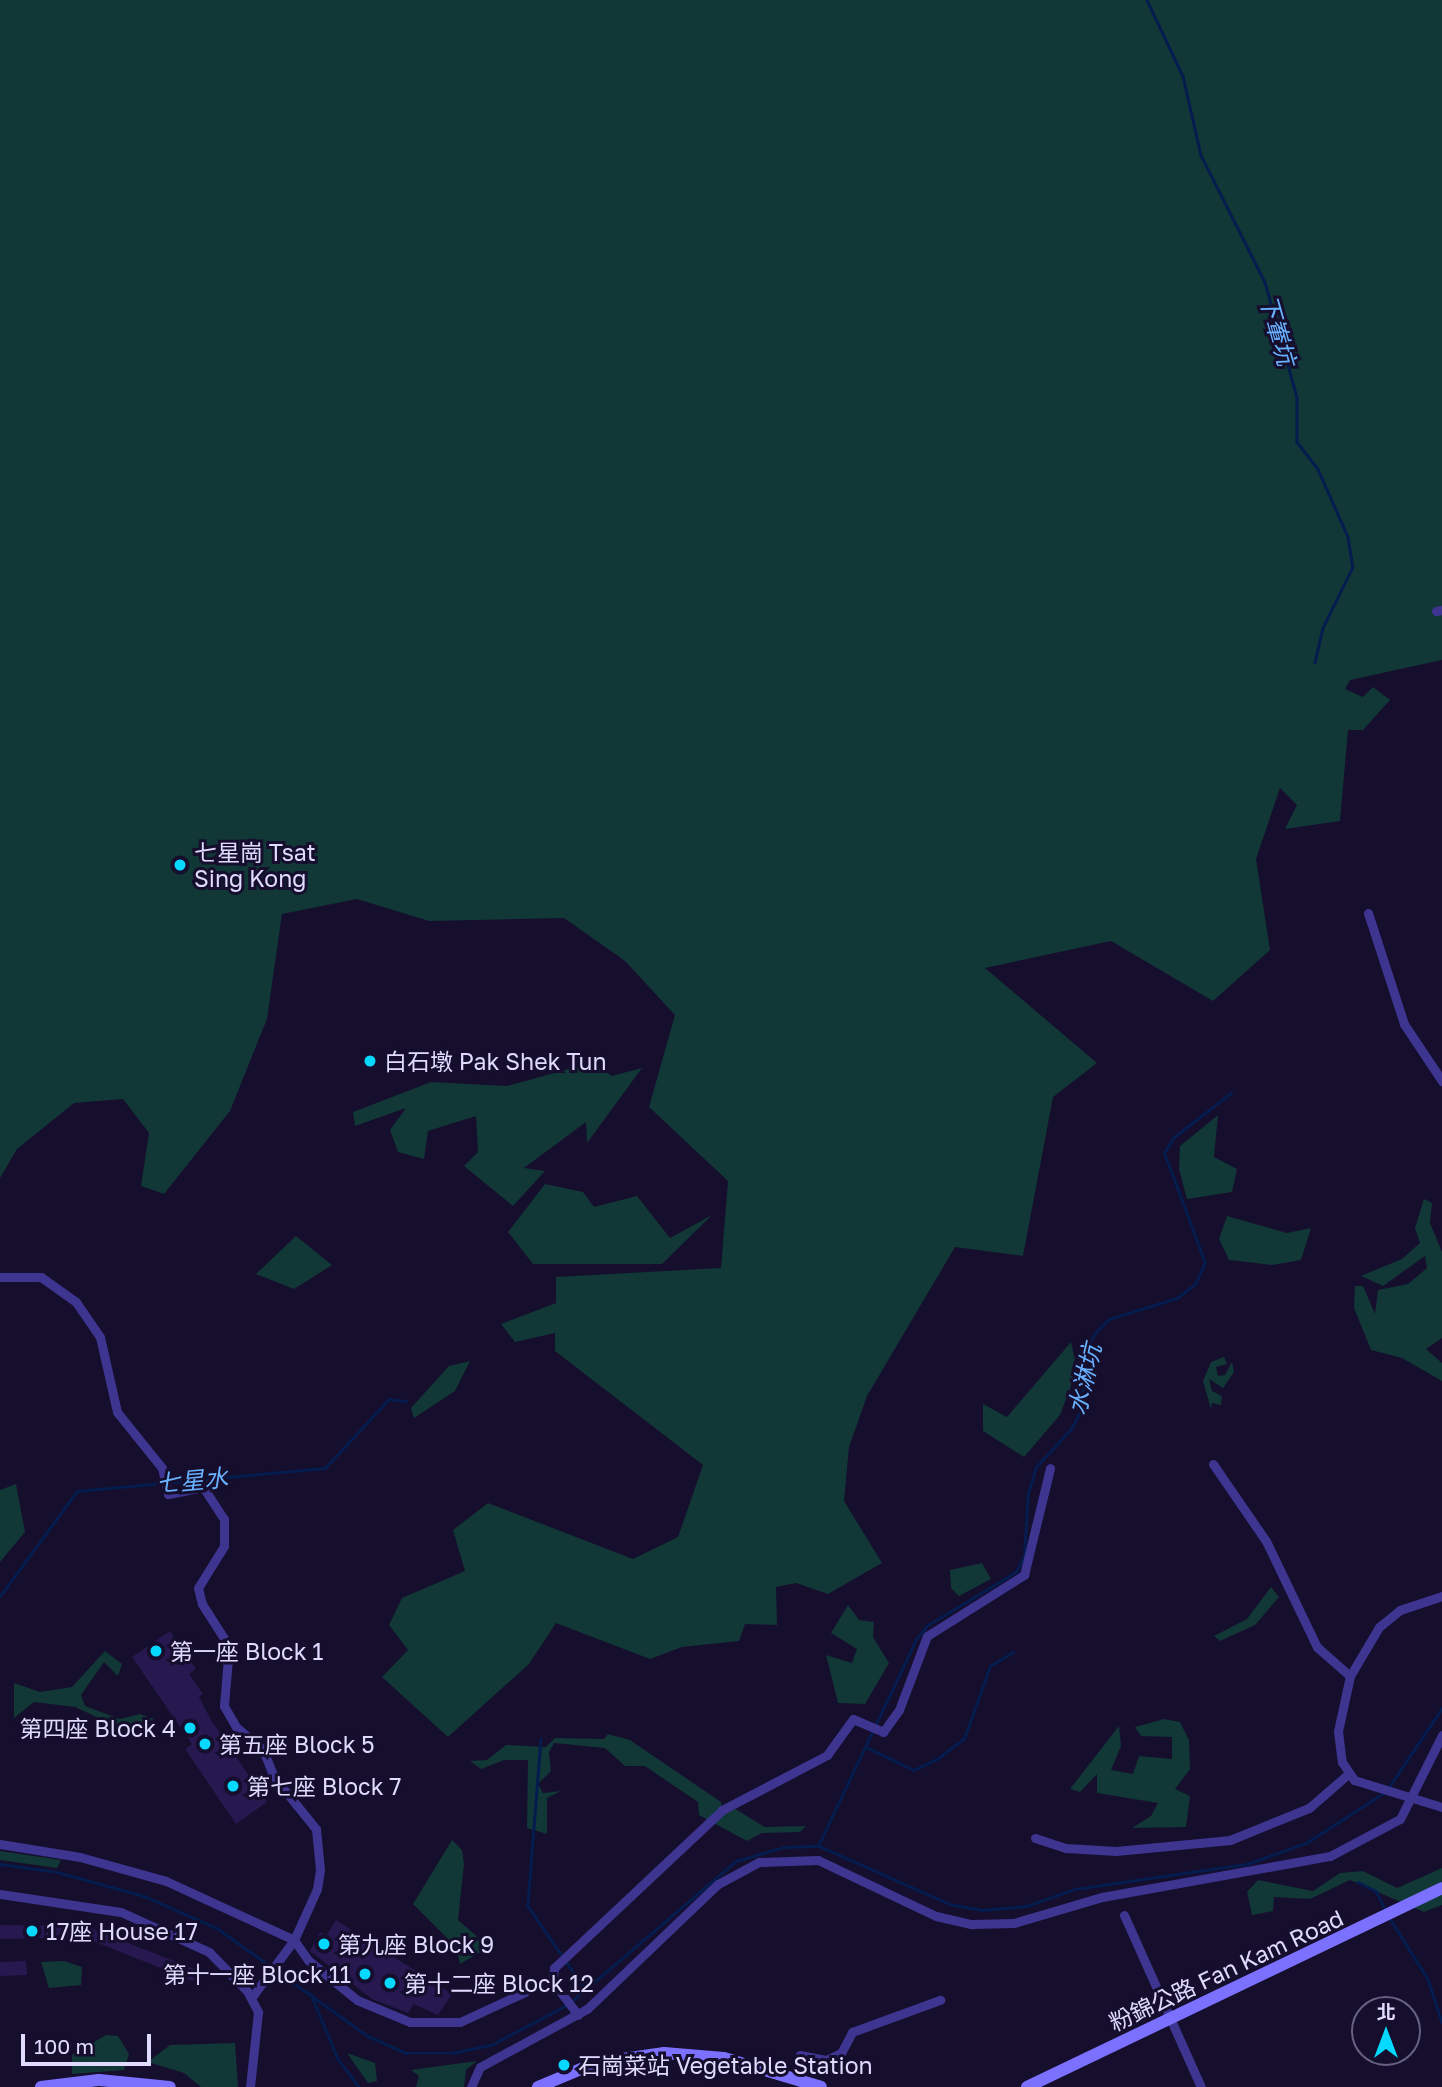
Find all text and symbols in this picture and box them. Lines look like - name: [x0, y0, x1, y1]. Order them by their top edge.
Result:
- water label: 下輋坑: [1254, 291, 1302, 369]
- place label: 七星崗 Tsat Sing Kong: [194, 838, 316, 892]
- marker: 七星崗 Tsat Sing Kong: [172, 857, 188, 873]
- place label: 白石墩 Pak Shek Tun: [384, 1047, 607, 1075]
- marker: 白石墩 Pak Shek Tun: [362, 1053, 378, 1069]
- water label: 水淋坑: [1062, 1341, 1106, 1417]
- water label: 七星水: [155, 1463, 229, 1497]
- place label: 第一座 Block 1: [170, 1637, 324, 1665]
- marker: 第一座 Block 1: [148, 1643, 164, 1659]
- place label: 第四座 Block 4: [20, 1714, 176, 1742]
- marker: 第四座 Block 4: [182, 1720, 198, 1736]
- place label: 第五座 Block 5: [219, 1730, 375, 1758]
- marker: 第五座 Block 5: [197, 1736, 213, 1752]
- place label: 第七座 Block 7: [247, 1772, 402, 1800]
- marker: 第七座 Block 7: [225, 1778, 241, 1794]
- street label: 粉錦公路 Fan Kam Road: [1105, 1904, 1347, 2036]
- place label: 17座 House 17: [46, 1917, 198, 1945]
- marker: 17座 House 17: [24, 1923, 40, 1939]
- place label: 第九座 Block 9: [338, 1930, 494, 1958]
- marker: 第九座 Block 9: [316, 1936, 332, 1952]
- place label: 第十一座 Block 11: [163, 1960, 351, 1988]
- marker: 第十一座 Block 11: [357, 1966, 373, 1982]
- place label: 第十二座 Block 12: [404, 1969, 594, 1997]
- marker: 第十二座 Block 12: [382, 1975, 398, 1991]
- north arrow: [1351, 1996, 1421, 2066]
- text: 北: [1376, 2000, 1396, 2023]
- scale bar: [24, 2021, 154, 2064]
- text: 100 m: [34, 2033, 94, 2059]
- place label: 石崗菜站 Vegetable Station: [578, 2051, 873, 2079]
- marker: 石崗菜站 Vegetable Station: [556, 2057, 572, 2073]

